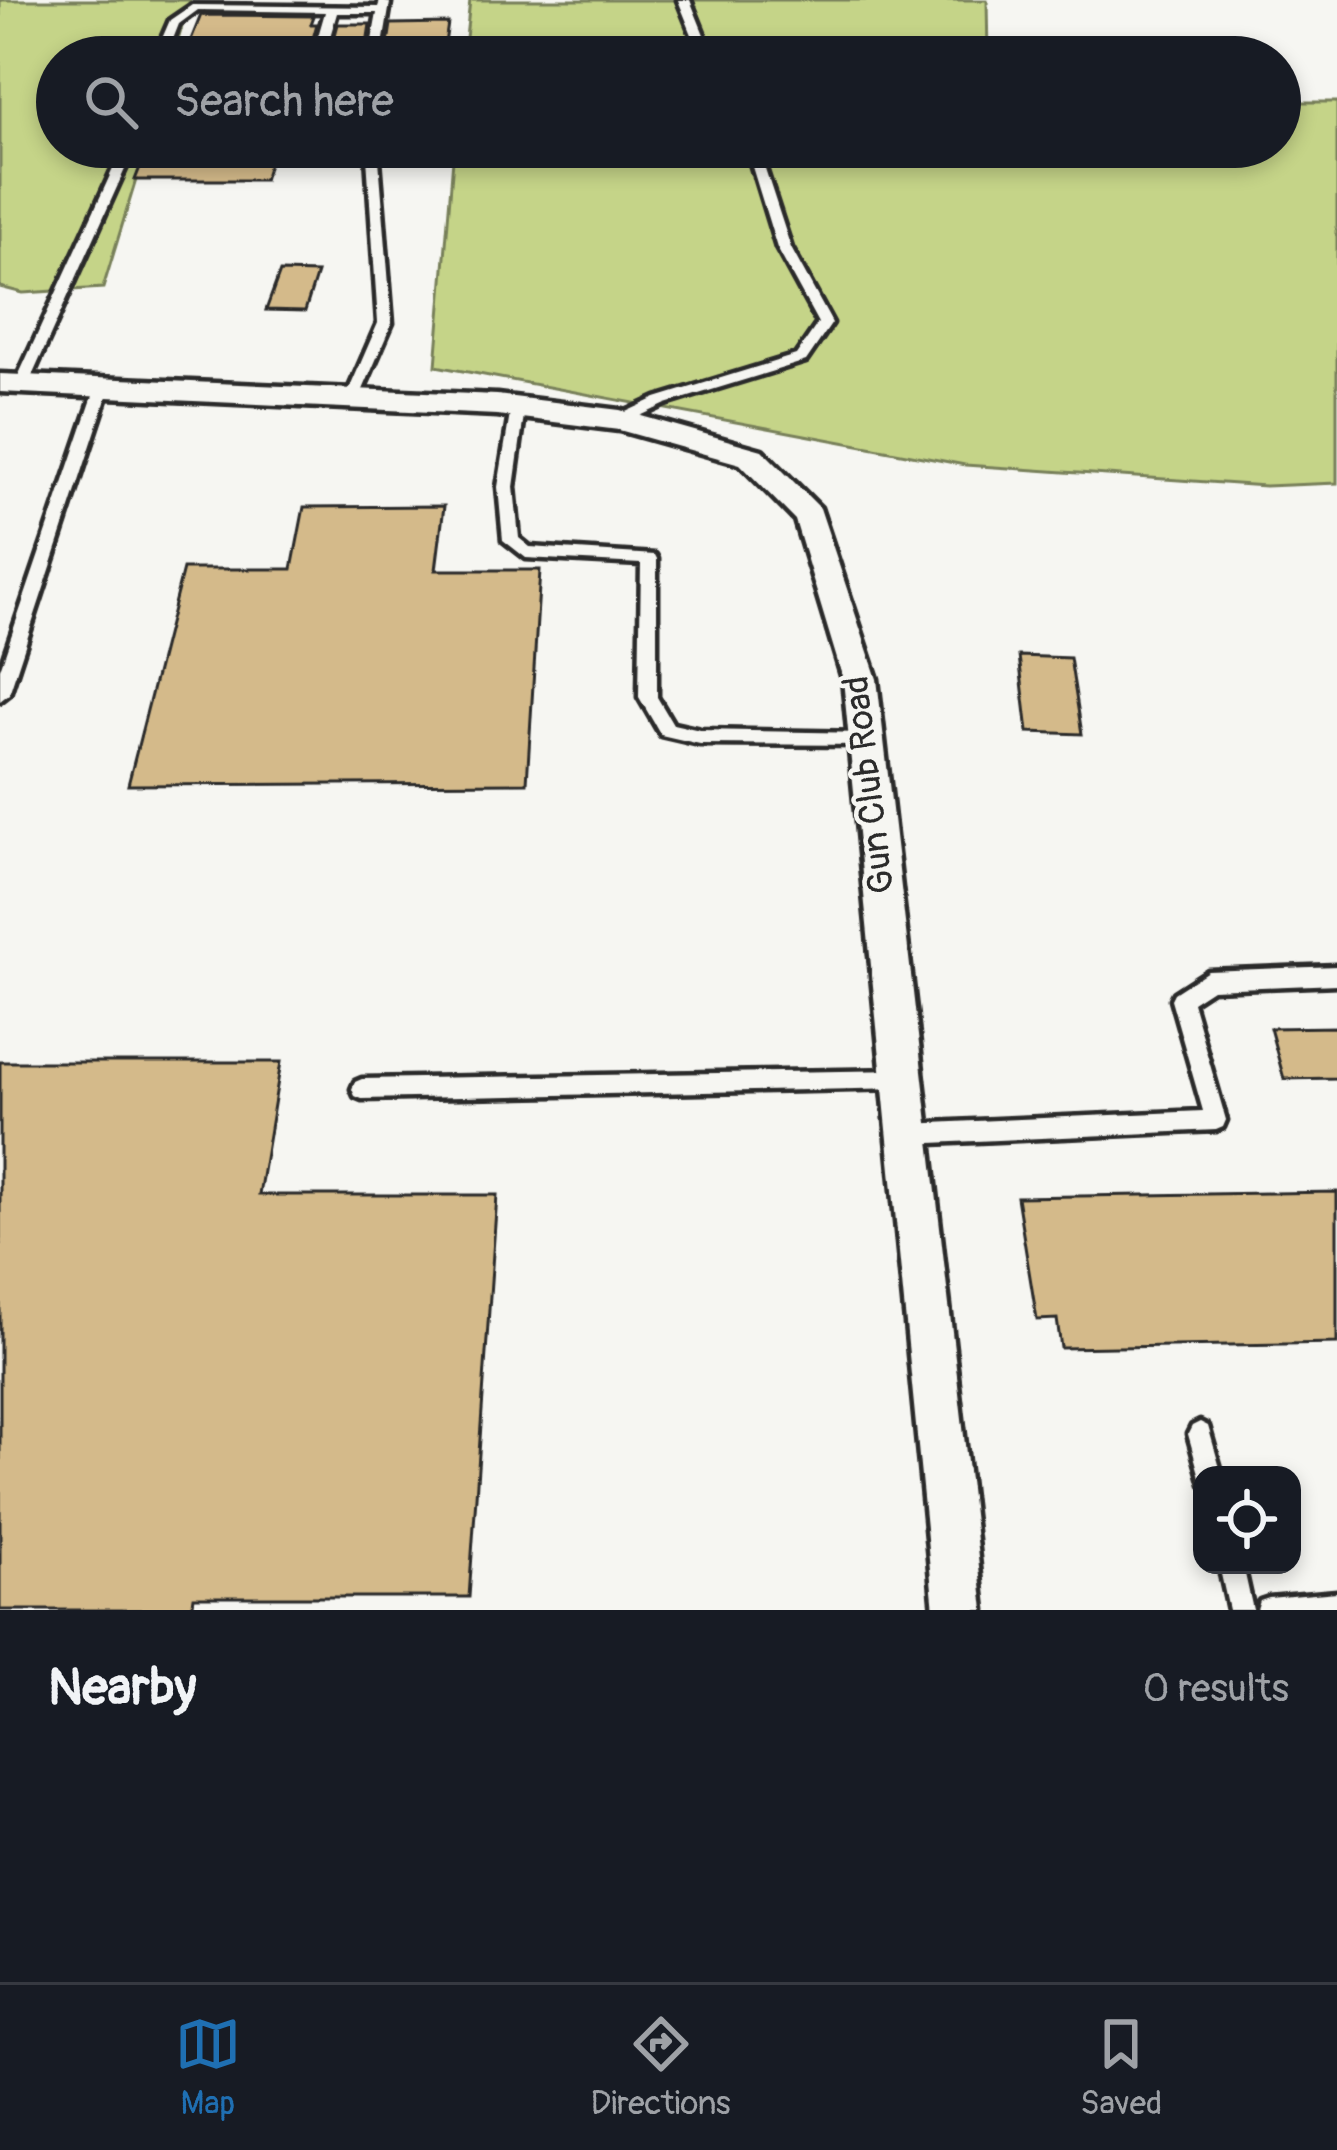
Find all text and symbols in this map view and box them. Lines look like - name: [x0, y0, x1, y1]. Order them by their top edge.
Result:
- search box: [36, 36, 1301, 168]
- icon: search: [78, 69, 144, 135]
- text: Search here: [174, 74, 394, 130]
- street label: Gun Club Road: [833, 674, 905, 896]
- map controls: [1193, 1466, 1301, 1574]
- button: locate: [1193, 1466, 1301, 1574]
- text: Nearby: [48, 1656, 196, 1720]
- text: 0 results: [1143, 1664, 1289, 1713]
- tab: Map: [175, 2011, 241, 2124]
- tab: Directions: [591, 2011, 731, 2124]
- tab: Saved: [1080, 2011, 1162, 2124]

